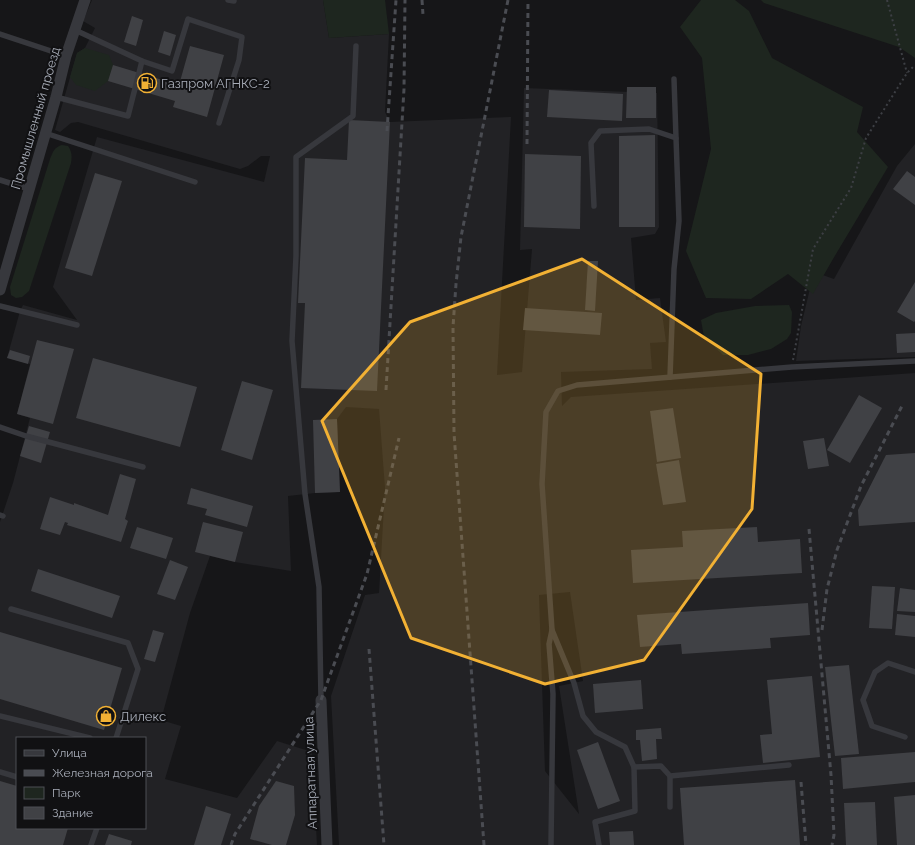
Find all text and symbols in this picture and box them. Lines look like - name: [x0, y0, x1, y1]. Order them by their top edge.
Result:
- street label: Промышленный проезд: [8, 45, 63, 191]
- fuel station icon: Газпром АГНКС-2: [136, 72, 158, 94]
- place label: Газпром АГНКС-2: [161, 76, 270, 91]
- shop icon: Дилекс: [95, 705, 117, 727]
- place label: Дилекс: [120, 709, 166, 724]
- street label: Аппаратная улица: [301, 716, 320, 830]
- legend: [16, 737, 146, 829]
- text: Улица: [52, 746, 87, 760]
- text: Железная дорога: [52, 766, 153, 780]
- text: Парк: [52, 786, 81, 800]
- text: Здание: [52, 806, 93, 820]

